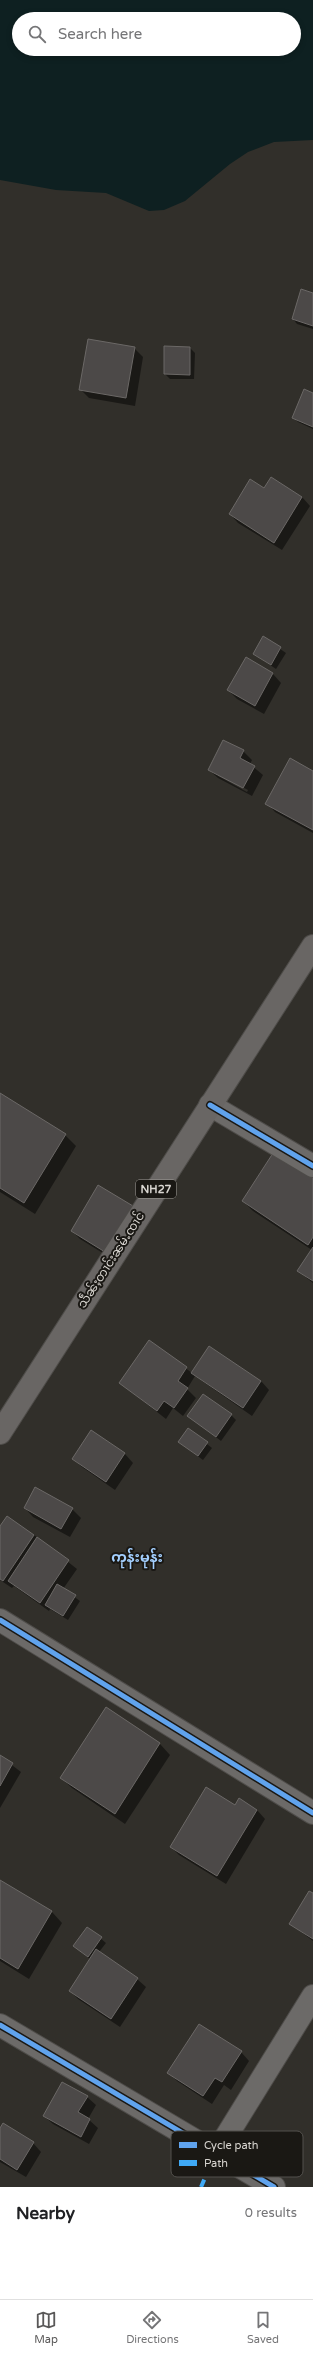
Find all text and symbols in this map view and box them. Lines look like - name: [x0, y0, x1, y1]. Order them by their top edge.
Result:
- search box: [12, 12, 301, 56]
- icon: search: [26, 23, 48, 45]
- text: Search here: [58, 25, 142, 43]
- road number: NH27: [136, 1180, 176, 1198]
- street label: သဵၼ်ႈတၢင်းၼမ်ႉၸၢင်: [73, 1208, 147, 1311]
- district label: ကုန်းမုန်း: [111, 1547, 163, 1569]
- legend: [171, 2131, 303, 2177]
- text: Cycle path: [204, 2139, 259, 2152]
- text: Path: [204, 2157, 228, 2170]
- text: Nearby: [16, 2203, 75, 2224]
- text: 0 results: [245, 2205, 297, 2221]
- tab: Map: [34, 2309, 58, 2346]
- tab: Directions: [126, 2309, 179, 2346]
- tab: Saved: [247, 2309, 279, 2346]

